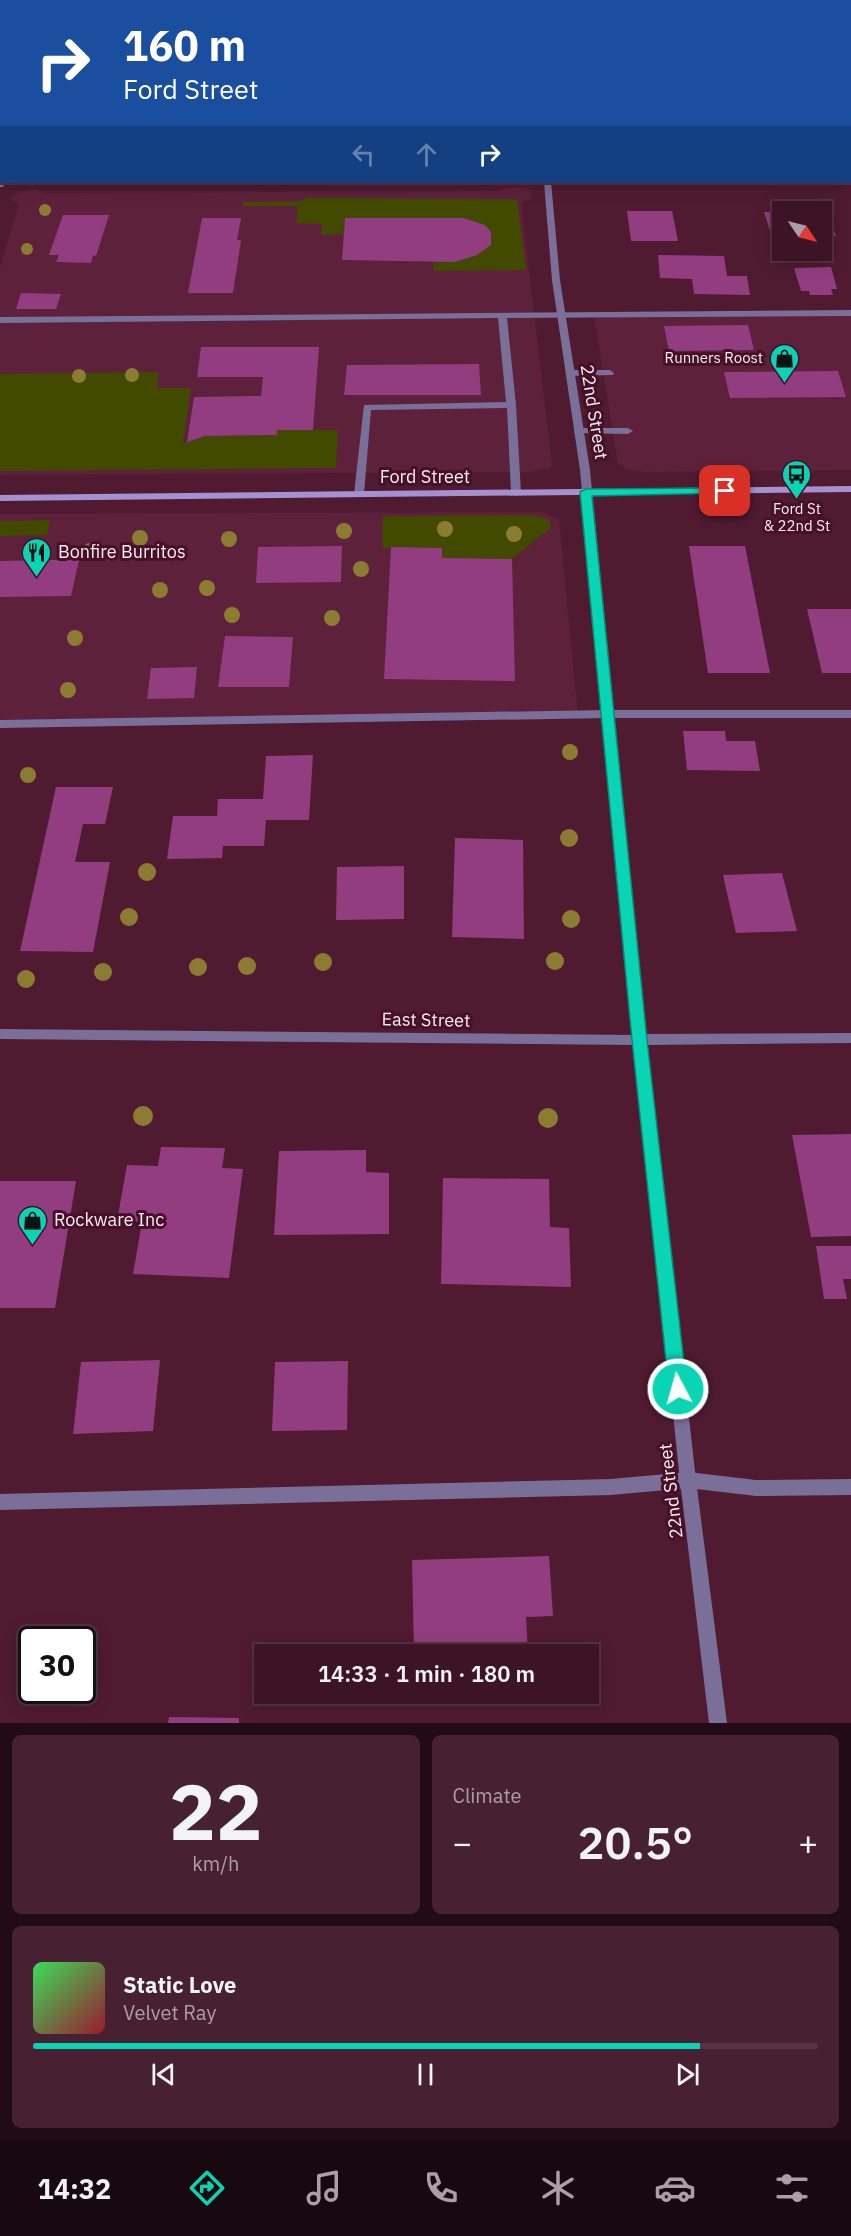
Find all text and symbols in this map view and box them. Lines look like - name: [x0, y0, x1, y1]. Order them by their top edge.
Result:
- text: 160 m: [123, 18, 246, 73]
- icon: right: [24, 24, 102, 102]
- text: Ford Street: [123, 71, 258, 106]
- icon: left: [347, 138, 380, 171]
- icon: ahead: [410, 138, 443, 171]
- icon: right: [473, 138, 506, 171]
- north arrow: [772, 201, 832, 261]
- map controls: [772, 201, 832, 261]
- shop icon: Runners Roost: [768, 342, 800, 384]
- place label: Runners Roost: [665, 348, 763, 367]
- street label: 22nd Street: [576, 363, 613, 461]
- bus stop icon: Ford St & 22nd St: [781, 458, 813, 500]
- street label: Ford Street: [380, 465, 470, 488]
- pin: [699, 465, 750, 516]
- icon: arrive: [708, 474, 741, 507]
- place label: Ford St & 22nd St: [764, 499, 830, 535]
- restaurant icon: Bonfire Burritos: [21, 536, 53, 578]
- place label: Bonfire Burritos: [58, 540, 186, 563]
- street label: East Street: [381, 1007, 471, 1032]
- shop icon: Rockware Inc: [17, 1204, 49, 1246]
- place label: Rockware Inc: [54, 1208, 164, 1231]
- position arrow: [646, 1357, 710, 1421]
- street label: 22nd Street: [653, 1442, 688, 1540]
- speed limit sign: 30: [18, 1626, 96, 1704]
- text: 14:33 · 1 min · 180 m: [318, 1659, 535, 1688]
- text: 22: [169, 1760, 263, 1861]
- text: Climate: [453, 1782, 521, 1809]
- text: 20.5°: [577, 1813, 693, 1871]
- text: −: [453, 1821, 472, 1864]
- text: +: [798, 1821, 818, 1864]
- text: km/h: [192, 1850, 239, 1877]
- text: Static Love: [123, 1970, 236, 1999]
- text: Velvet Ray: [123, 1999, 216, 2026]
- icon: previous: [147, 2058, 180, 2091]
- icon: pause: [409, 2058, 442, 2091]
- icon: next: [671, 2058, 704, 2091]
- icon: directions: [186, 2167, 228, 2209]
- icon: music: [303, 2167, 345, 2209]
- icon: phone: [420, 2167, 462, 2209]
- icon: climate: [537, 2167, 579, 2209]
- icon: car: [654, 2167, 696, 2209]
- icon: filters: [771, 2167, 813, 2209]
- text: 14:32: [38, 2171, 111, 2206]

